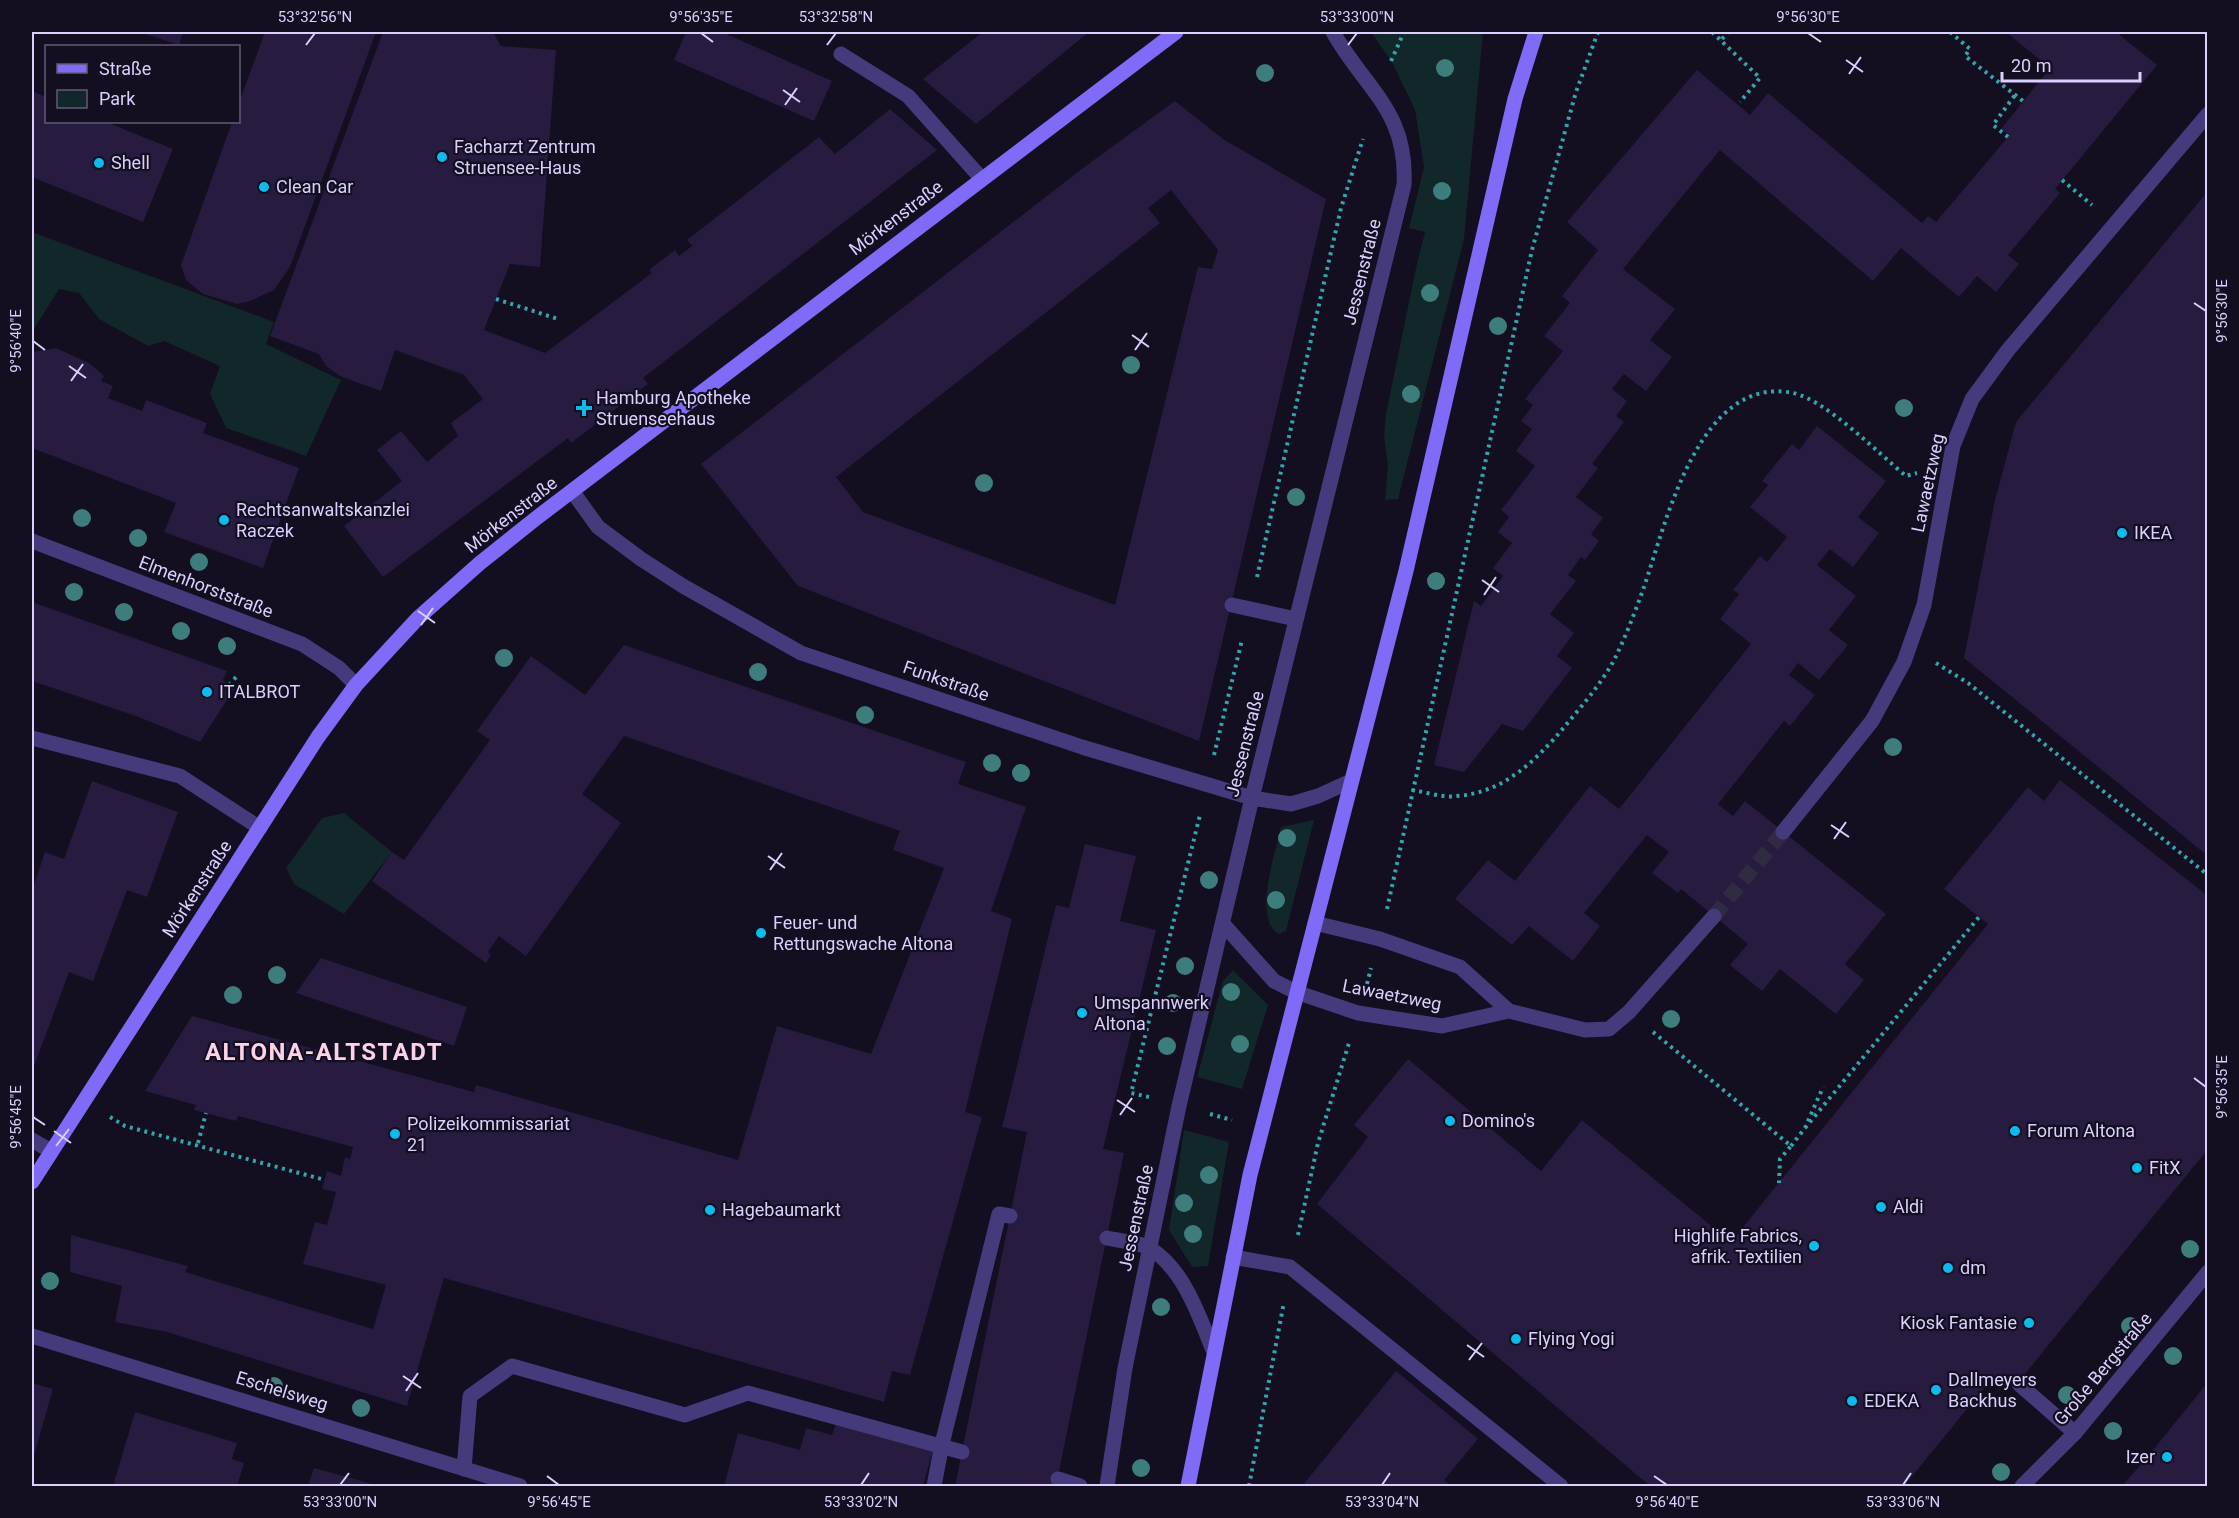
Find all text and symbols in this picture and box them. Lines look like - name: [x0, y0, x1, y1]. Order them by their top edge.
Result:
- text: 53°32'56"N: [278, 8, 352, 26]
- text: 9°56'35"E: [669, 8, 733, 26]
- text: 53°32'58"N: [799, 8, 873, 26]
- text: 53°33'00"N: [1320, 8, 1394, 26]
- text: 9°56'30"E: [1776, 8, 1840, 26]
- legend: [45, 45, 240, 123]
- scale bar: [2002, 45, 2140, 83]
- text: 20 m: [2011, 55, 2051, 76]
- text: Straße: [99, 58, 151, 79]
- text: Park: [99, 88, 136, 109]
- place label: Facharzt Zentrum Struensee-Haus: [454, 136, 596, 178]
- marker: Facharzt Zentrum Struensee-Haus: [435, 150, 449, 164]
- place label: Shell: [111, 152, 150, 173]
- marker: Shell: [92, 156, 106, 170]
- place label: Clean Car: [276, 176, 353, 197]
- street label: Mörkenstraße: [845, 176, 947, 260]
- marker: Clean Car: [257, 180, 271, 194]
- street label: Jessenstraße: [1338, 217, 1385, 327]
- text: 9°56'30"E: [2213, 279, 2231, 343]
- text: 9°56'40"E: [7, 309, 25, 373]
- place label: Hamburg Apotheke Struenseehaus: [596, 387, 751, 429]
- marker: Hamburg Apotheke Struenseehaus: [577, 401, 591, 415]
- street label: Lawaetzweg: [1907, 432, 1948, 534]
- street label: Mörkenstraße: [460, 472, 561, 557]
- place label: Rechtsanwaltskanzlei Raczek: [236, 499, 410, 541]
- marker: Rechtsanwaltskanzlei Raczek: [217, 513, 231, 527]
- place label: IKEA: [2134, 522, 2172, 543]
- marker: IKEA: [2115, 526, 2129, 540]
- street label: Elmenhorststraße: [136, 551, 276, 622]
- street label: Funkstraße: [900, 656, 992, 705]
- place label: ITALBROT: [219, 681, 301, 702]
- marker: ITALBROT: [200, 685, 214, 699]
- street label: Jessenstraße: [1221, 689, 1268, 799]
- street label: Mörkenstraße: [157, 836, 236, 941]
- place label: Feuer- und Rettungswache Altona: [773, 912, 953, 954]
- marker: Feuer- und Rettungswache Altona: [754, 926, 768, 940]
- street label: Lawaetzweg: [1341, 975, 1443, 1014]
- place label: Umspannwerk Altona: [1094, 992, 1210, 1034]
- marker: Umspannwerk Altona: [1075, 1006, 1089, 1020]
- district label: ALTONA-ALTSTADT: [205, 1038, 443, 1066]
- text: 9°56'35"E: [2213, 1055, 2231, 1119]
- text: 9°56'45"E: [7, 1085, 25, 1149]
- place label: Domino's: [1462, 1110, 1535, 1131]
- place label: Polizeikommissariat 21: [407, 1113, 570, 1155]
- marker: Domino's: [1443, 1114, 1457, 1128]
- place label: Forum Altona: [2027, 1120, 2135, 1141]
- marker: Forum Altona: [2008, 1124, 2022, 1138]
- marker: Polizeikommissariat 21: [388, 1127, 402, 1141]
- place label: FitX: [2149, 1157, 2181, 1178]
- marker: FitX: [2130, 1161, 2144, 1175]
- street label: Jessenstraße: [1114, 1163, 1157, 1273]
- place label: Aldi: [1893, 1196, 1924, 1217]
- place label: Hagebaumarkt: [722, 1199, 841, 1220]
- marker: Aldi: [1874, 1200, 1888, 1214]
- marker: Hagebaumarkt: [703, 1203, 717, 1217]
- place label: Highlife Fabrics, afrik. Textilien: [1674, 1225, 1802, 1267]
- marker: Highlife Fabrics, afrik. Textilien: [1807, 1239, 1821, 1253]
- place label: dm: [1960, 1257, 1986, 1278]
- marker: dm: [1941, 1261, 1955, 1275]
- street label: Große Bergstraße: [2049, 1308, 2156, 1429]
- place label: Kiosk Fantasie: [1900, 1312, 2017, 1333]
- marker: Kiosk Fantasie: [2022, 1316, 2036, 1330]
- place label: Flying Yogi: [1528, 1328, 1615, 1349]
- marker: Flying Yogi: [1509, 1332, 1523, 1346]
- street label: Eschelsweg: [234, 1367, 331, 1414]
- place label: Dallmeyers Backhus: [1948, 1369, 2037, 1411]
- marker: Dallmeyers Backhus: [1929, 1383, 1943, 1397]
- place label: EDEKA: [1864, 1390, 1920, 1411]
- marker: EDEKA: [1845, 1394, 1859, 1408]
- place label: Izer: [2126, 1446, 2155, 1467]
- marker: Izer: [2160, 1450, 2174, 1464]
- text: 53°33'00"N: [303, 1493, 377, 1511]
- text: 9°56'45"E: [527, 1493, 591, 1511]
- text: 53°33'02"N: [824, 1493, 898, 1511]
- text: 53°33'04"N: [1345, 1493, 1419, 1511]
- text: 9°56'40"E: [1635, 1493, 1699, 1511]
- text: 53°33'06"N: [1866, 1493, 1940, 1511]

